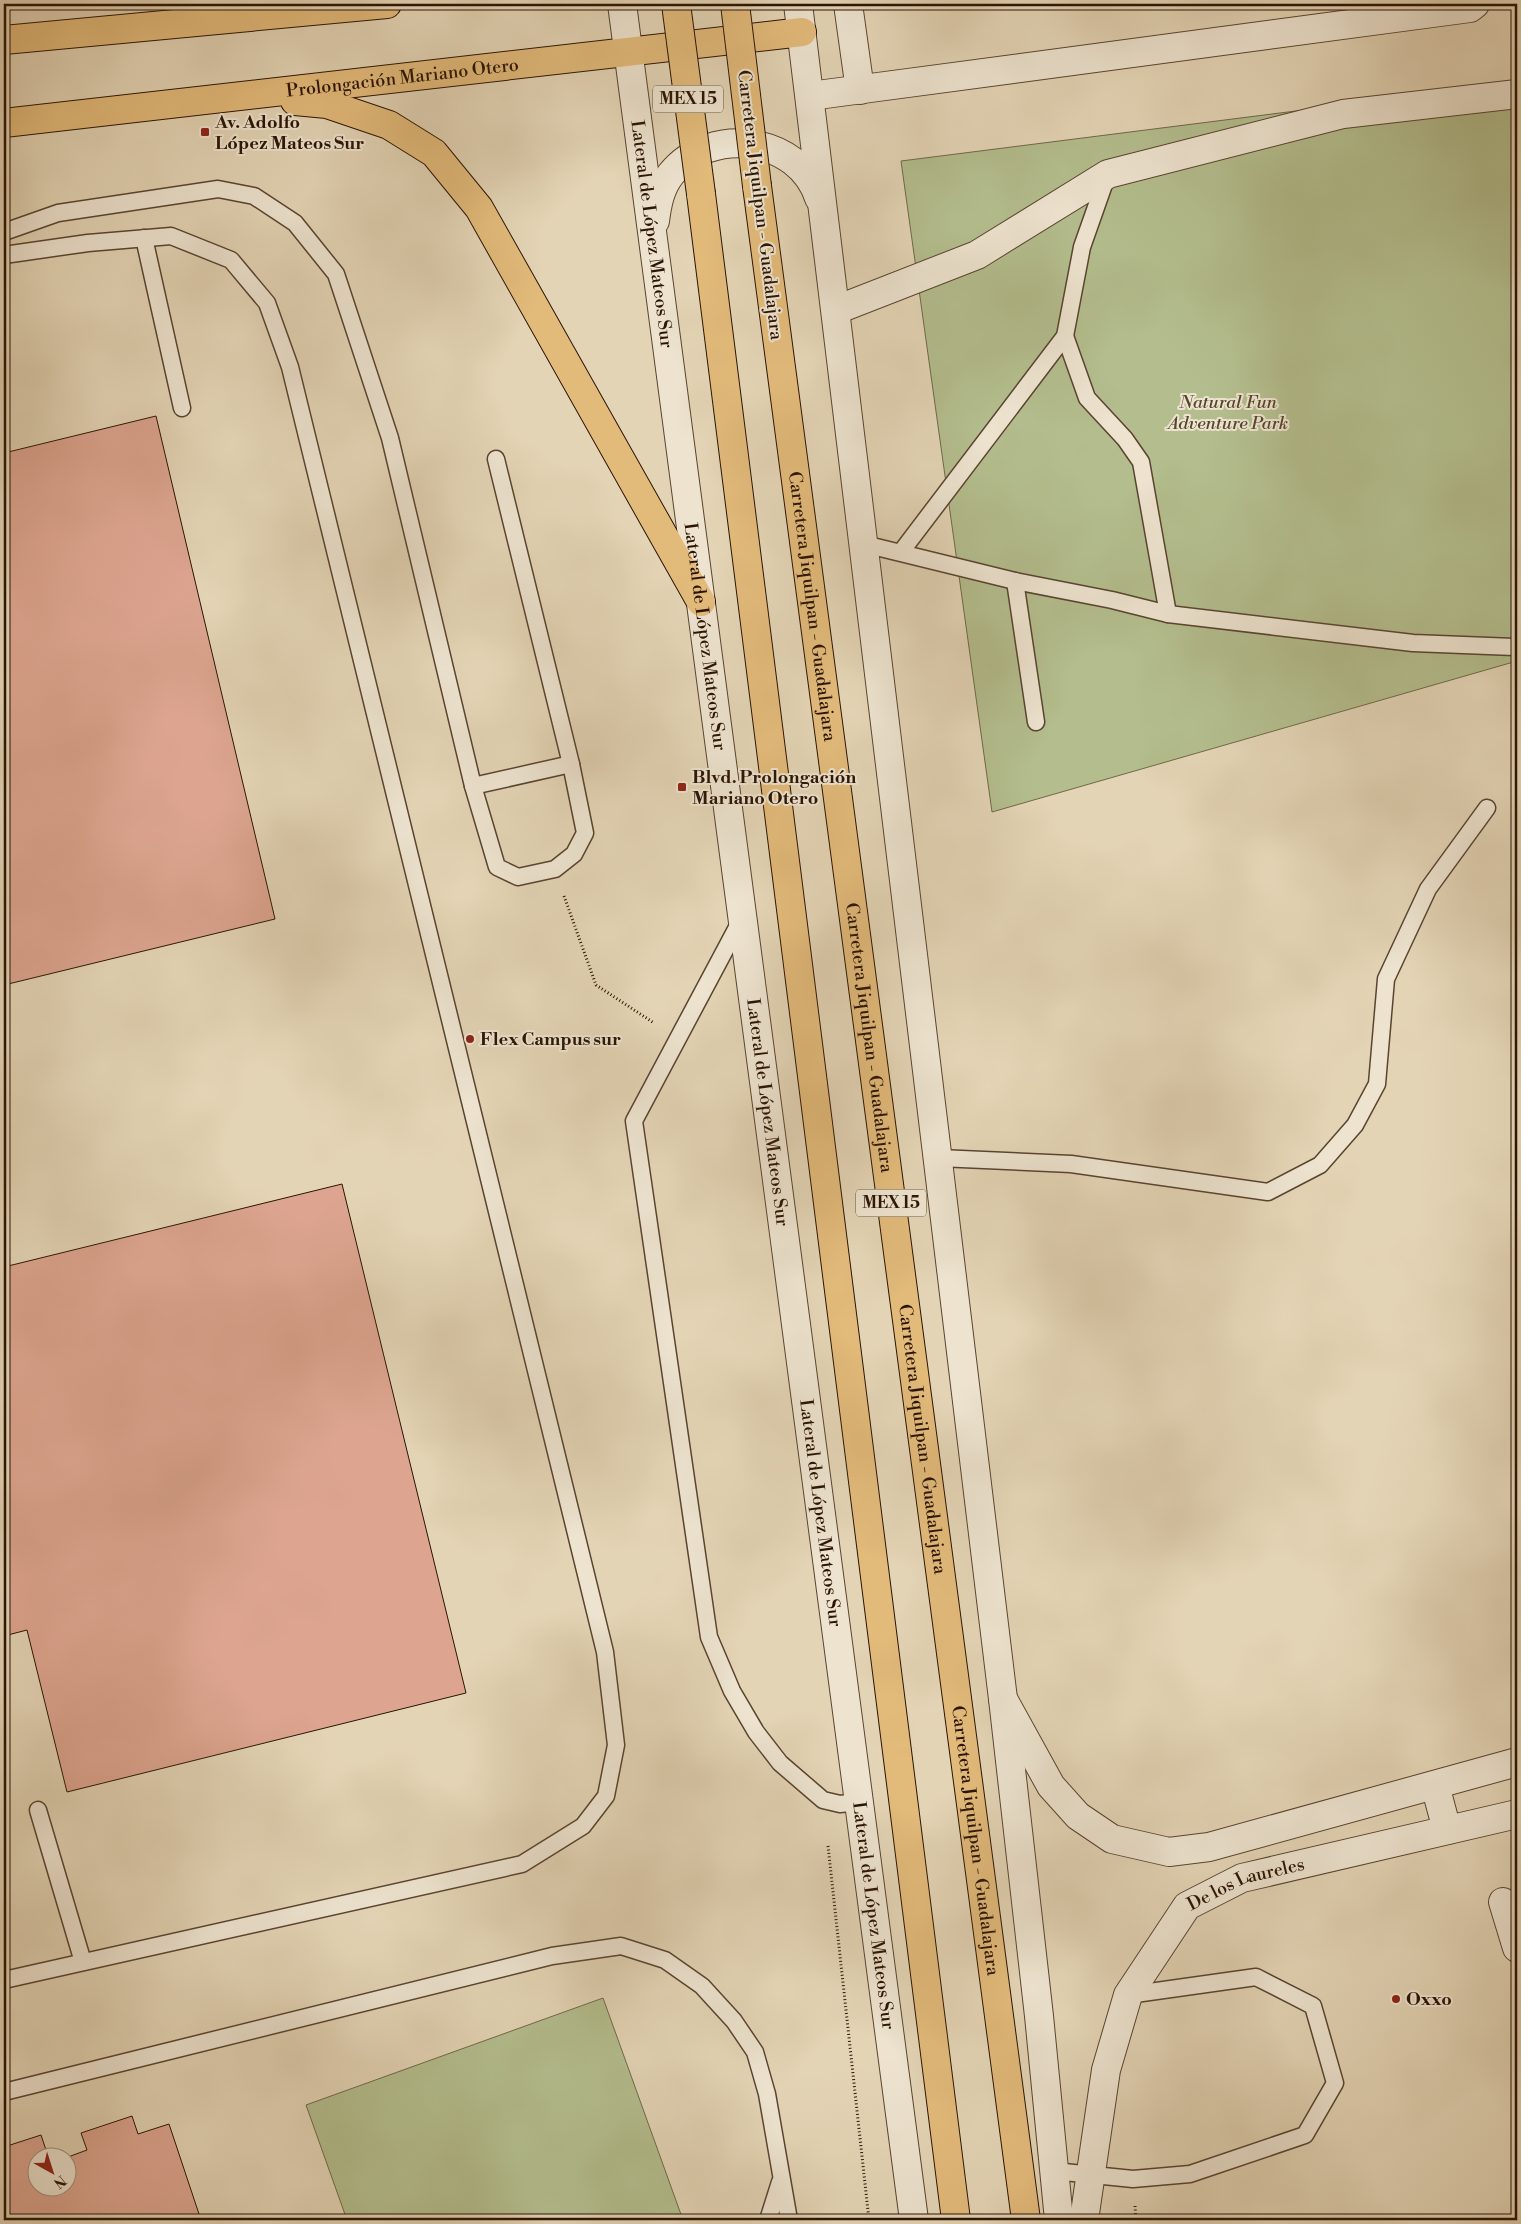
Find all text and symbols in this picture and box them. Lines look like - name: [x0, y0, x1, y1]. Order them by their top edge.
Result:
- street label: Prolongación Mariano Otero: [285, 53, 520, 102]
- street label: Carretera Jiquilpan - Guadalajara: [732, 69, 788, 342]
- road number: MEX 15: [653, 86, 723, 112]
- place label: Av. Adolfo López Mateos Sur: [214, 111, 364, 155]
- street label: Lateral de López Mateos Sur: [626, 119, 679, 350]
- marker: Av. Adolfo López Mateos Sur: [199, 126, 211, 138]
- park label: Natural Fun Adventure Park: [1166, 391, 1288, 435]
- street label: Carretera Jiquilpan - Guadalajara: [783, 470, 842, 744]
- street label: Lateral de López Mateos Sur: [679, 521, 732, 752]
- place label: Blvd. Prolongación Mariano Otero: [692, 766, 856, 810]
- marker: Blvd. Prolongación Mariano Otero: [676, 781, 688, 793]
- street label: Carretera Jiquilpan - Guadalajara: [840, 901, 899, 1175]
- street label: Lateral de López Mateos Sur: [742, 997, 794, 1228]
- place label: Flex Campus sur: [480, 1028, 621, 1051]
- marker: Flex Campus sur: [464, 1033, 476, 1045]
- road number: MEX 15: [856, 1190, 926, 1216]
- street label: Carretera Jiquilpan - Guadalajara: [893, 1303, 952, 1576]
- street label: Lateral de López Mateos Sur: [794, 1398, 847, 1629]
- street label: Carretera Jiquilpan - Guadalajara: [947, 1704, 1005, 1978]
- street label: Lateral de López Mateos Sur: [847, 1800, 900, 2031]
- street label: De los Laureles: [1183, 1852, 1307, 1916]
- place label: Oxxo: [1406, 1988, 1452, 2011]
- marker: Oxxo: [1390, 1993, 1402, 2005]
- north arrow: [28, 2146, 78, 2196]
- text: N: [50, 2171, 70, 2192]

